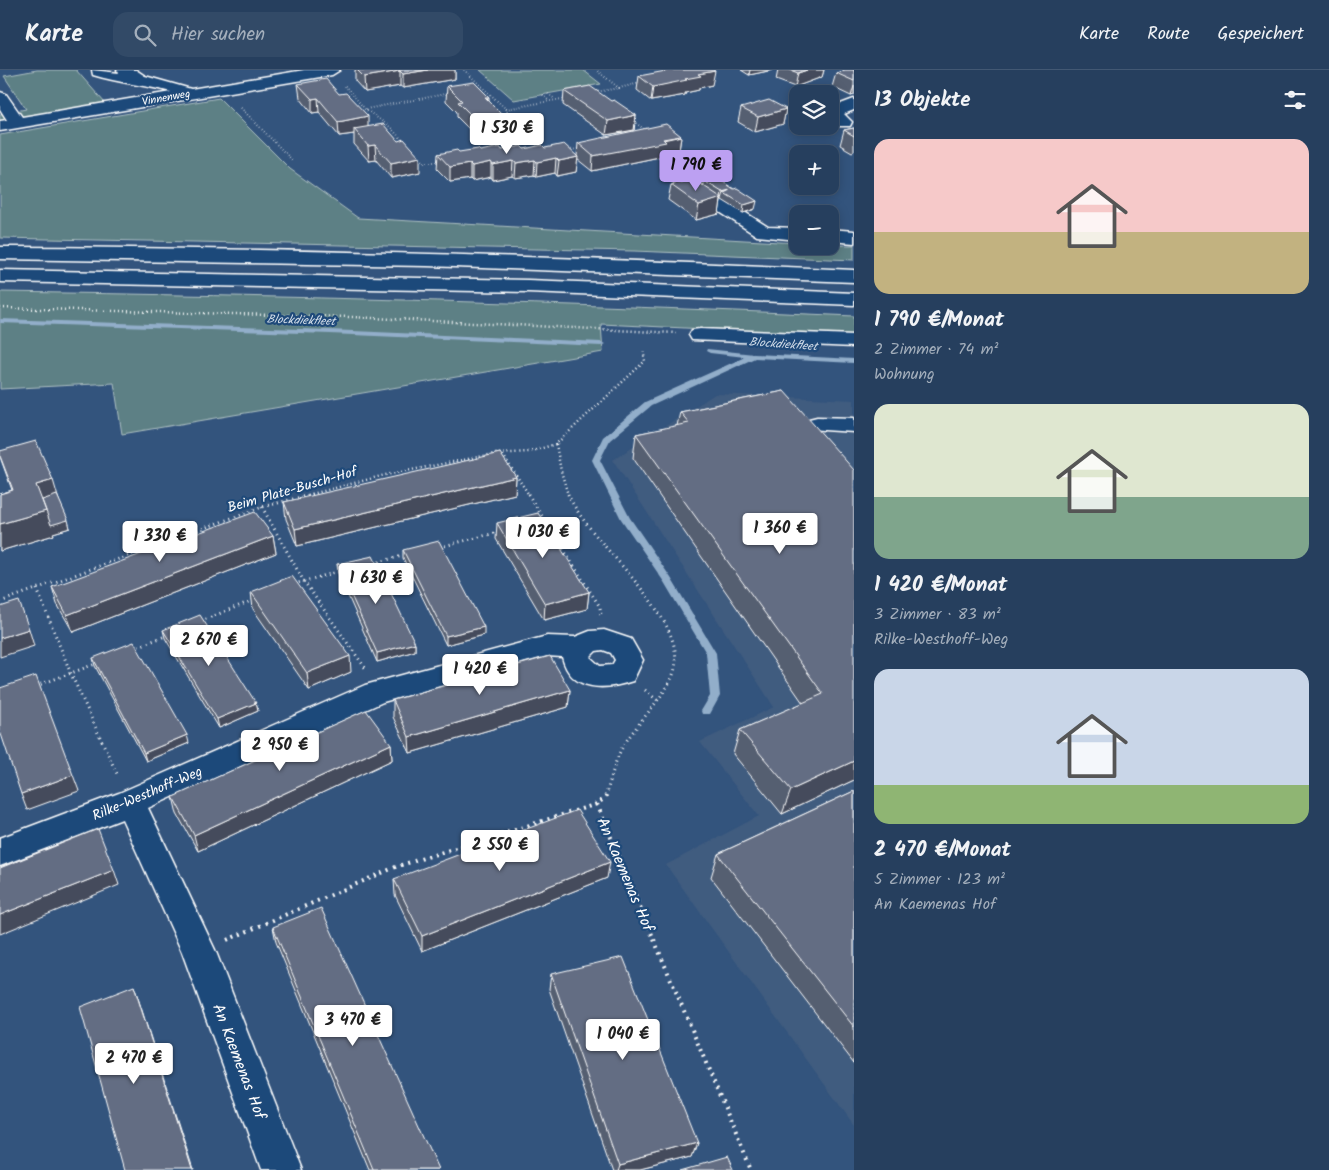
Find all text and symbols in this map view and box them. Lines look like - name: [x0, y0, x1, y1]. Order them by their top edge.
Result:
- search box: [113, 12, 463, 57]
- text: Karte: [25, 15, 83, 54]
- text: Hier suchen: [171, 20, 265, 50]
- text: Karte: [1079, 20, 1119, 49]
- text: Route: [1147, 20, 1190, 49]
- text: Gespeichert: [1218, 20, 1304, 49]
- icon: search: [131, 21, 159, 49]
- text: 13 Objekte: [874, 84, 971, 117]
- street label: Vinnenweg: [141, 85, 192, 111]
- map controls: [789, 85, 839, 255]
- button: layers: [789, 85, 839, 135]
- icon: filters: [1281, 86, 1309, 114]
- pin: 1 530 €: [461, 112, 553, 155]
- text: 1 530 €: [481, 116, 533, 141]
- button: +: [789, 145, 839, 195]
- pin: 1 790 €: [650, 150, 742, 192]
- text: 1 790 €: [670, 153, 722, 178]
- icon: home: [1047, 171, 1137, 261]
- button: −: [789, 205, 839, 255]
- text: 1 790 €/Monat: [874, 304, 1004, 337]
- water label: Blockdiekfleet: [266, 310, 338, 331]
- water label: Blockdiekfleet: [748, 333, 820, 357]
- text: 2 Zimmer · 74 m²: [874, 337, 998, 362]
- text: Wohnung: [874, 362, 935, 387]
- icon: home: [1047, 436, 1137, 526]
- street label: Beim Plate-Busch-Hof: [225, 460, 361, 519]
- pin: 1 360 €: [734, 512, 826, 555]
- pin: 1 030 €: [497, 516, 589, 559]
- text: 1 360 €: [754, 516, 806, 541]
- pin: 1 330 €: [114, 520, 206, 563]
- text: 1 030 €: [517, 520, 569, 545]
- text: 1 330 €: [133, 524, 187, 549]
- pin: 1 630 €: [330, 562, 422, 605]
- text: 1 630 €: [350, 566, 402, 591]
- text: 1 420 €/Monat: [874, 569, 1007, 602]
- text: 3 Zimmer · 83 m²: [874, 602, 1001, 627]
- pin: 2 670 €: [163, 624, 255, 667]
- text: Rilke-Westhoff-Weg: [874, 627, 1008, 652]
- text: 2 670 €: [181, 628, 237, 653]
- pin: 1 420 €: [434, 654, 526, 696]
- text: 1 420 €: [453, 657, 507, 682]
- icon: home: [1047, 701, 1137, 791]
- pin: 2 950 €: [234, 730, 326, 772]
- text: 2 950 €: [252, 733, 308, 758]
- street label: Rilke-Westhoff-Weg: [89, 761, 206, 827]
- street label: An Kaemenas Hof: [589, 814, 661, 937]
- pin: 2 550 €: [454, 830, 546, 872]
- text: 2 550 €: [472, 833, 528, 858]
- text: 2 470 €/Monat: [874, 834, 1011, 867]
- text: 5 Zimmer · 123 m²: [874, 867, 1005, 892]
- text: An Kaemenas Hof: [874, 892, 996, 917]
- street label: An Kaemenas Hof: [205, 1000, 273, 1125]
- pin: 3 470 €: [307, 1004, 399, 1047]
- text: 3 470 €: [325, 1008, 381, 1033]
- pin: 1 040 €: [577, 1018, 669, 1061]
- text: 1 040 €: [597, 1022, 649, 1047]
- pin: 2 470 €: [88, 1042, 180, 1085]
- text: 2 470 €: [106, 1046, 162, 1071]

